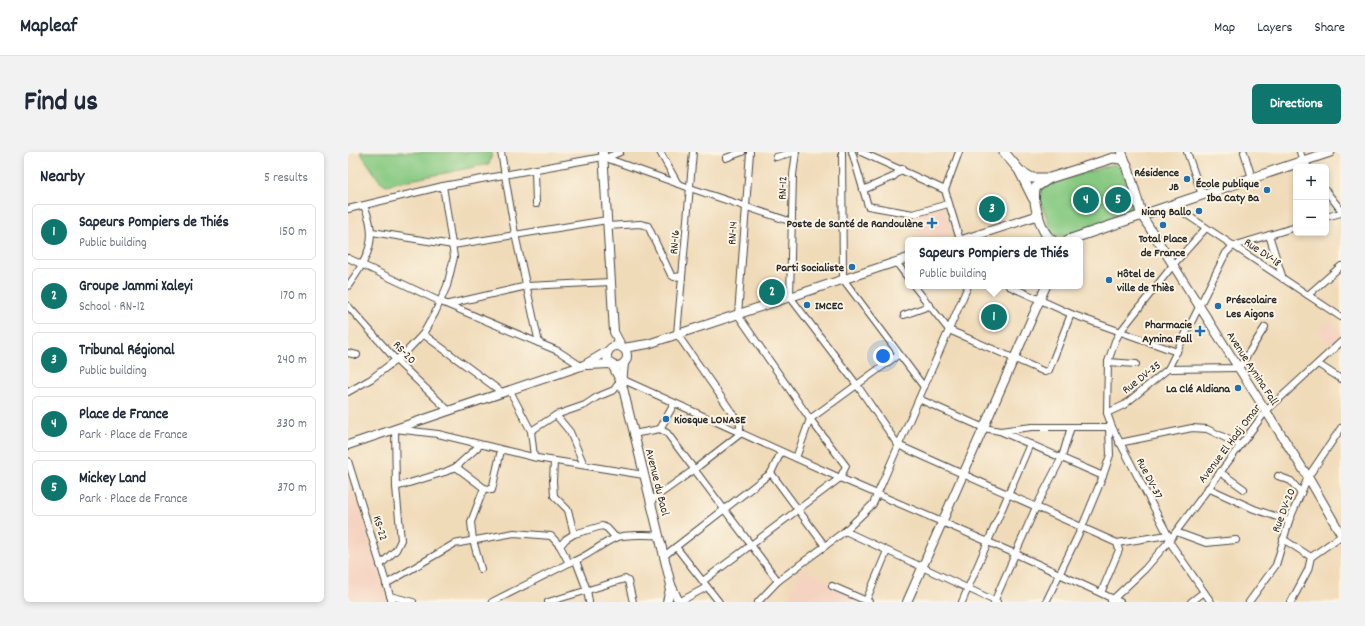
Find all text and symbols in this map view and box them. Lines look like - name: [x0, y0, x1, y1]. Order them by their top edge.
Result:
- text: Mapleaf: [20, 14, 77, 41]
- text: Map: [1214, 18, 1235, 38]
- text: Layers: [1257, 18, 1292, 38]
- text: Share: [1314, 18, 1345, 38]
- text: Find us: [24, 84, 98, 124]
- button: Directions: [1252, 84, 1341, 124]
- map controls: [1293, 164, 1329, 236]
- button: +: [1293, 164, 1329, 200]
- place label: Résidence JB: [1134, 165, 1180, 196]
- text: Nearby: [40, 166, 84, 190]
- text: 5 results: [264, 169, 308, 188]
- marker: Résidence JB: [1182, 174, 1192, 184]
- street label: RN-12: [775, 176, 792, 200]
- place label: École publique Iba Caty Ba: [1196, 176, 1260, 207]
- pin: 4: [1073, 185, 1099, 215]
- pin: 5: [1105, 185, 1131, 215]
- marker: École publique Iba Caty Ba: [1262, 185, 1272, 195]
- pin: 3: [979, 194, 1005, 224]
- button: −: [1293, 200, 1329, 236]
- place label: Niang Ballo: [1141, 204, 1192, 221]
- marker: Niang Ballo: [1194, 206, 1204, 216]
- text: Sapeurs Pompiers de Thiés: [79, 212, 229, 234]
- place label: Poste de Santé de Randoulène: [787, 216, 924, 233]
- marker: Poste de Santé de Randoulène: [926, 217, 938, 229]
- marker: Total Place de France: [1158, 220, 1168, 230]
- street label: RN-14: [724, 221, 743, 245]
- text: 1: [53, 223, 55, 242]
- text: 150 m: [279, 223, 307, 242]
- street label: RN-16: [666, 229, 685, 255]
- place label: Total Place de France: [1139, 231, 1188, 262]
- text: Public building: [79, 234, 147, 253]
- street label: Rue DV-18: [1240, 235, 1284, 272]
- popup: [905, 237, 1083, 289]
- text: Sapeurs Pompiers de Thiés: [919, 243, 1069, 265]
- place label: Parti Socialiste: [776, 260, 845, 277]
- marker: Parti Socialiste: [847, 262, 857, 272]
- text: Public building: [919, 265, 987, 284]
- place label: Hôtel de ville de Thiès: [1117, 266, 1174, 297]
- marker: Hôtel de ville de Thiès: [1104, 275, 1114, 285]
- text: Groupe Jammi Xaleyi: [79, 276, 193, 298]
- pin: 2: [759, 277, 785, 307]
- text: 2: [51, 287, 57, 306]
- text: 170 m: [280, 287, 307, 306]
- place label: Préscolaire Les Aigons: [1226, 292, 1277, 323]
- text: School · RN-12: [79, 298, 145, 317]
- place label: IMCEC: [815, 298, 843, 315]
- marker: IMCEC: [802, 300, 812, 310]
- marker: Préscolaire Les Aigons: [1213, 301, 1223, 311]
- pin: 1: [981, 302, 1007, 332]
- place label: Pharmacie Aynina Fall: [1142, 317, 1193, 348]
- marker: Pharmacie Aynina Fall: [1195, 326, 1205, 336]
- street label: Avenue Aynina Fall: [1221, 328, 1282, 409]
- street label: RS-20: [388, 337, 419, 369]
- text: Tribunal Régional: [79, 340, 175, 362]
- your location: [873, 346, 893, 366]
- text: 3: [51, 351, 57, 370]
- text: 240 m: [277, 351, 307, 370]
- street label: Rue DV-35: [1119, 358, 1165, 399]
- text: Public building: [79, 362, 147, 381]
- place label: La Clé Aldiana: [1166, 381, 1231, 398]
- marker: La Clé Aldiana: [1233, 383, 1243, 393]
- street label: Avenue El Hadj Omar: [1195, 400, 1266, 487]
- text: Place de France: [79, 404, 168, 426]
- place label: Kiosque LONASE: [674, 412, 746, 429]
- marker: Kiosque LONASE: [661, 414, 671, 424]
- text: 4: [51, 415, 57, 434]
- text: 330 m: [276, 415, 307, 434]
- text: Park · Place de France: [79, 426, 188, 445]
- street label: Avenue du Baol: [640, 447, 673, 518]
- street label: Rue DV-37: [1131, 455, 1166, 503]
- text: Mickey Land: [79, 468, 146, 490]
- text: 5: [51, 479, 57, 498]
- text: 370 m: [277, 479, 307, 498]
- street label: Rue DV-20: [1268, 486, 1301, 535]
- text: Park · Place de France: [79, 490, 188, 509]
- street label: KS-22: [368, 514, 391, 543]

